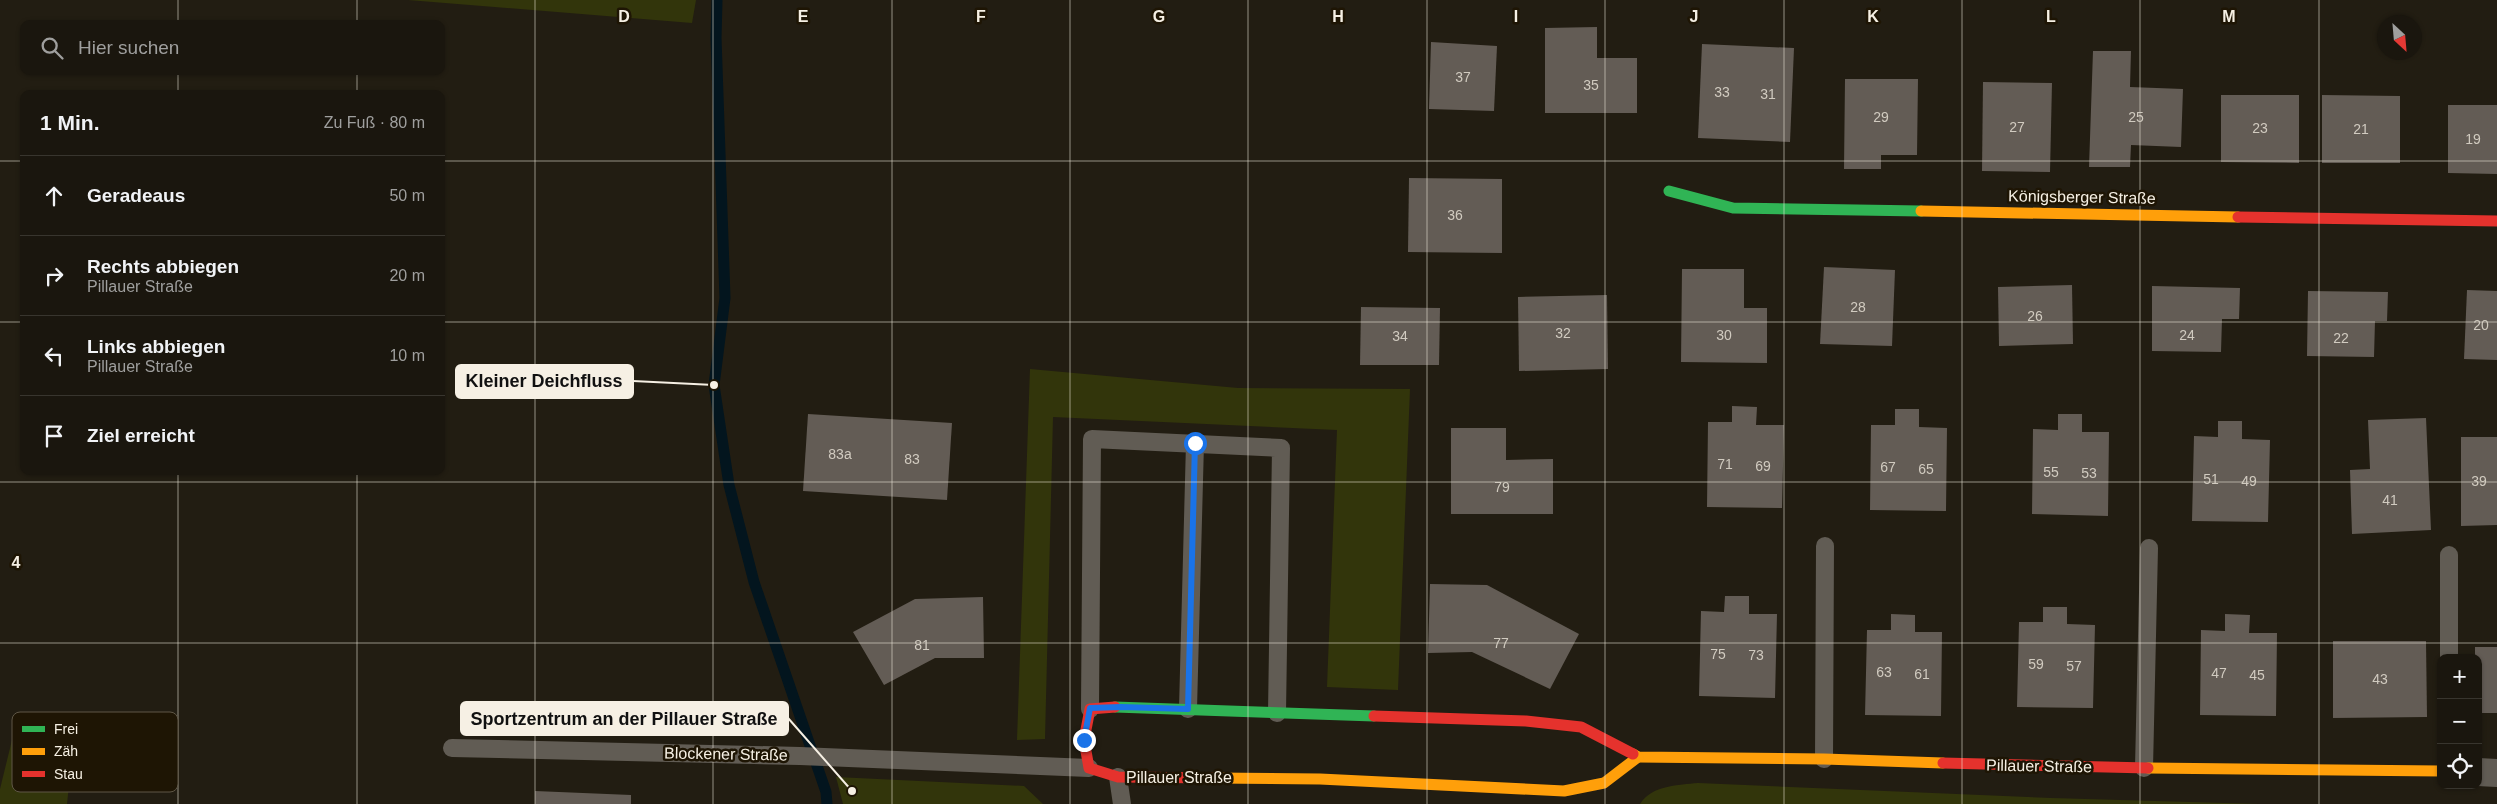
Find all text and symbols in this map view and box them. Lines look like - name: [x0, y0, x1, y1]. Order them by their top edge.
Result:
- text: D: [618, 8, 630, 25]
- text: E: [798, 8, 809, 25]
- text: F: [976, 8, 986, 25]
- text: G: [1153, 8, 1165, 25]
- text: H: [1332, 8, 1344, 25]
- text: I: [1514, 8, 1518, 25]
- text: J: [1690, 8, 1698, 25]
- text: K: [1867, 8, 1879, 25]
- text: L: [2046, 8, 2056, 25]
- text: M: [2222, 8, 2236, 25]
- north arrow: [2377, 15, 2422, 60]
- search box: [20, 20, 445, 75]
- icon: search: [38, 34, 66, 62]
- text: Hier suchen: [78, 37, 179, 58]
- house number: 37: [1455, 69, 1471, 85]
- house number: 35: [1583, 77, 1599, 93]
- house number: 33: [1714, 84, 1730, 100]
- house number: 31: [1760, 86, 1776, 102]
- house number: 29: [1873, 109, 1889, 125]
- house number: 25: [2128, 109, 2144, 125]
- text: 1 Min.: [40, 111, 100, 134]
- text: Zu Fuß · 80 m: [324, 114, 425, 131]
- house number: 27: [2009, 119, 2025, 135]
- house number: 23: [2252, 120, 2268, 136]
- house number: 21: [2353, 121, 2369, 137]
- house number: 19: [2465, 131, 2481, 147]
- icon: ahead: [40, 182, 68, 210]
- text: Geradeaus: [87, 185, 185, 206]
- text: 50 m: [389, 187, 425, 204]
- street label: Königsberger Straße: [2008, 187, 2156, 207]
- house number: 36: [1447, 207, 1463, 223]
- text: Rechts abbiegen: [87, 256, 239, 277]
- icon: right: [40, 262, 68, 290]
- text: 20 m: [389, 267, 425, 284]
- text: Pillauer Straße: [87, 278, 193, 295]
- house number: 28: [1850, 299, 1866, 315]
- house number: 26: [2027, 308, 2043, 324]
- house number: 20: [2473, 317, 2489, 333]
- house number: 32: [1555, 325, 1571, 341]
- house number: 30: [1716, 327, 1732, 343]
- house number: 24: [2179, 327, 2195, 343]
- house number: 34: [1392, 328, 1408, 344]
- house number: 22: [2333, 330, 2349, 346]
- text: Links abbiegen: [87, 336, 225, 357]
- icon: left: [40, 342, 68, 370]
- text: 10 m: [389, 347, 425, 364]
- text: Pillauer Straße: [87, 358, 193, 375]
- callout: Kleiner Deichfluss: [456, 365, 633, 398]
- text: Kleiner Deichfluss: [465, 371, 623, 391]
- icon: arrive: [40, 422, 68, 450]
- text: Ziel erreicht: [87, 425, 195, 446]
- route start: [1184, 432, 1207, 455]
- house number: 83a: [828, 446, 852, 462]
- house number: 83: [904, 451, 920, 467]
- house number: 71: [1717, 456, 1733, 472]
- house number: 69: [1755, 458, 1771, 474]
- house number: 67: [1880, 459, 1896, 475]
- house number: 65: [1918, 461, 1934, 477]
- house number: 55: [2043, 464, 2059, 480]
- house number: 53: [2081, 465, 2097, 481]
- house number: 51: [2203, 471, 2219, 487]
- house number: 49: [2241, 473, 2257, 489]
- house number: 39: [2471, 473, 2487, 489]
- house number: 79: [1494, 479, 1510, 495]
- house number: 41: [2382, 492, 2398, 508]
- text: 4: [12, 554, 21, 571]
- house number: 77: [1493, 635, 1509, 651]
- house number: 81: [914, 637, 930, 653]
- house number: 75: [1710, 646, 1726, 662]
- house number: 73: [1748, 647, 1764, 663]
- map controls: [2437, 654, 2482, 789]
- button: +: [2437, 654, 2482, 699]
- house number: 59: [2028, 656, 2044, 672]
- house number: 57: [2066, 658, 2082, 674]
- house number: 63: [1876, 664, 1892, 680]
- house number: 47: [2211, 665, 2227, 681]
- house number: 61: [1914, 666, 1930, 682]
- house number: 45: [2249, 667, 2265, 683]
- house number: 43: [2372, 671, 2388, 687]
- button: −: [2437, 699, 2482, 744]
- callout: Sportzentrum an der Pillauer Straße: [461, 702, 788, 735]
- text: Sportzentrum an der Pillauer Straße: [470, 709, 778, 729]
- legend: [12, 712, 178, 792]
- text: Frei: [54, 721, 78, 737]
- route end: [1073, 729, 1096, 752]
- text: Zäh: [54, 743, 78, 759]
- street label: Blockener Straße: [664, 744, 788, 764]
- button: locate: [2437, 744, 2482, 789]
- street label: Pillauer Straße: [1986, 757, 2092, 775]
- text: Stau: [54, 766, 83, 782]
- street label: Pillauer Straße: [1126, 769, 1232, 786]

